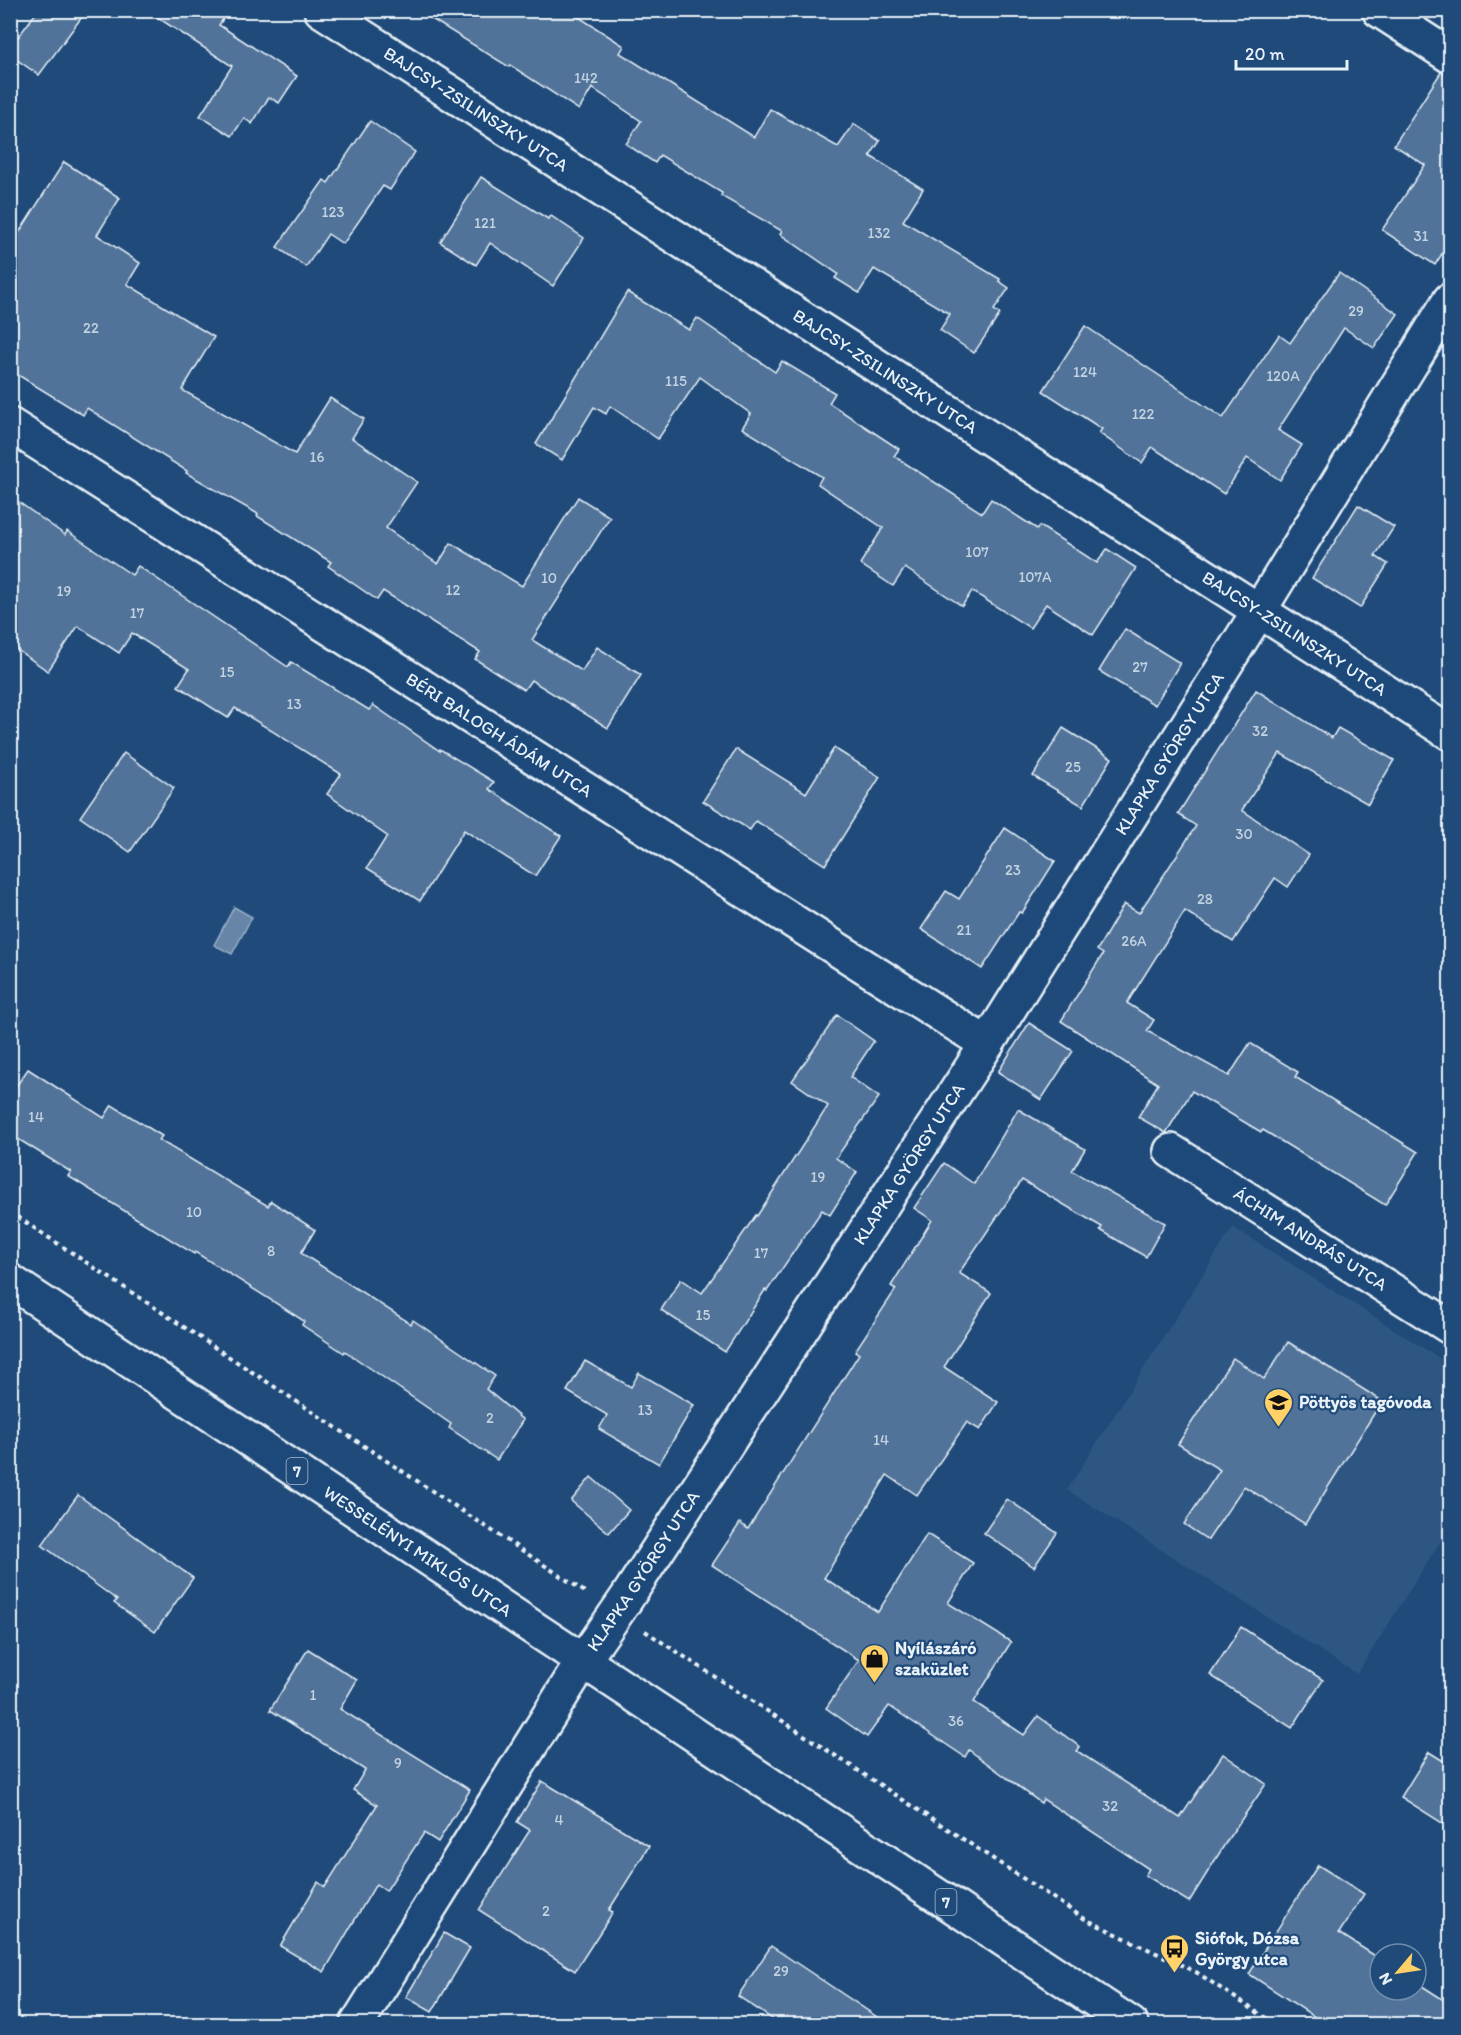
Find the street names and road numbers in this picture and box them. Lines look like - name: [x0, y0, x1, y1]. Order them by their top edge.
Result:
- street label: BAJCSY-ZSILINSZKY UTCA: [379, 42, 573, 177]
- street label: BAJCSY-ZSILINSZKY UTCA: [789, 304, 982, 439]
- street label: BAJCSY-ZSILINSZKY UTCA: [1198, 566, 1391, 701]
- street label: BÉRI BALOGH ÁDÁM UTCA: [402, 668, 597, 802]
- street label: KLAPKA GYÖRGY UTCA: [1110, 668, 1229, 839]
- street label: KLAPKA GYÖRGY UTCA: [848, 1079, 970, 1249]
- street label: ÁCHIM ANDRÁS UTCA: [1230, 1182, 1392, 1296]
- road number: 7: [286, 1458, 308, 1484]
- street label: WESSELÉNYI MIKLÓS UTCA: [319, 1481, 516, 1622]
- street label: KLAPKA GYÖRGY UTCA: [582, 1486, 705, 1656]
- road number: 7: [936, 1889, 956, 1915]

